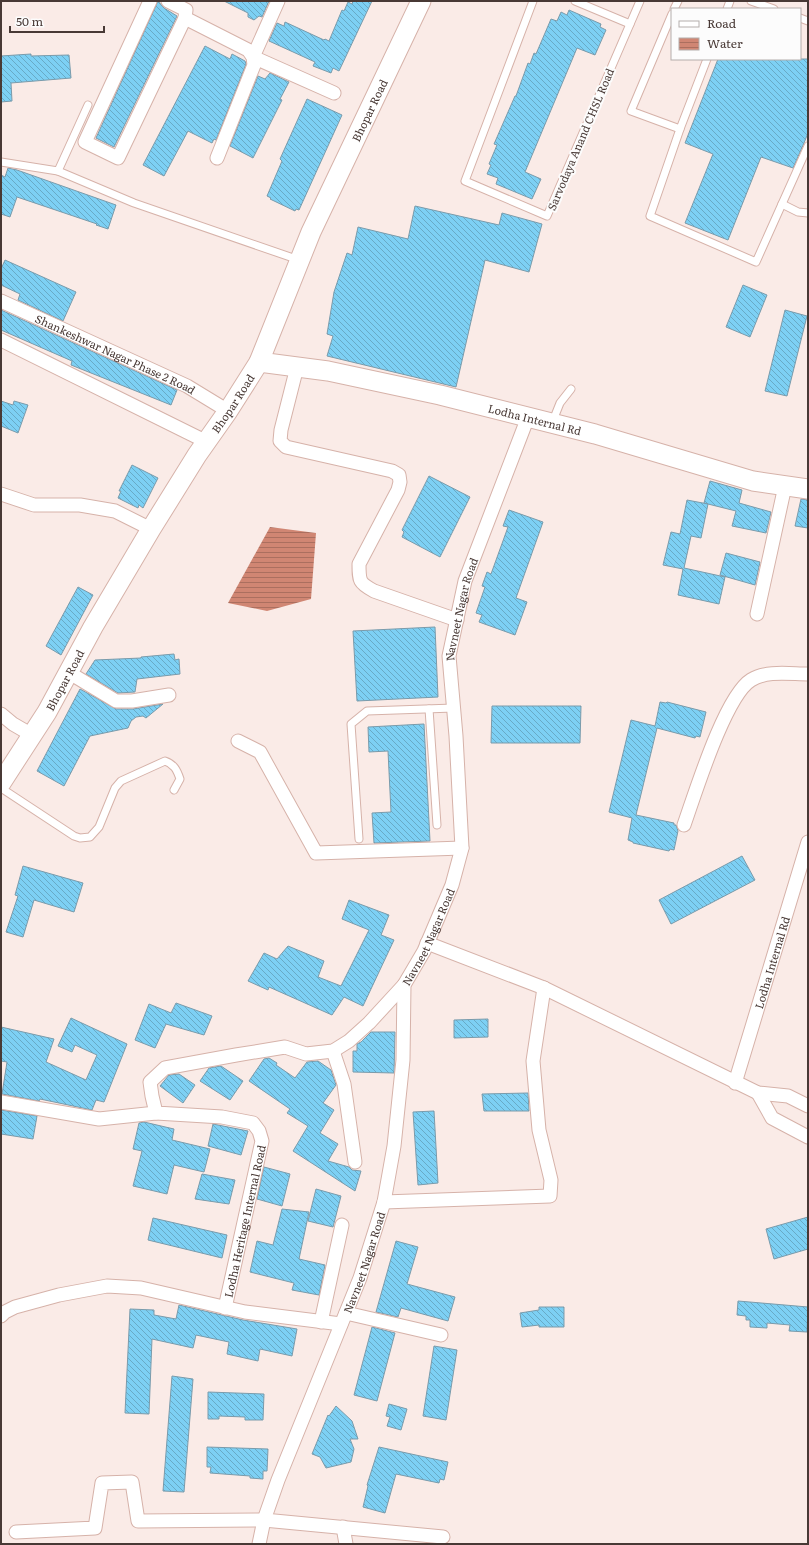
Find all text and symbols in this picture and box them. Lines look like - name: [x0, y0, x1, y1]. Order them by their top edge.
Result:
- scale bar: [10, 8, 104, 34]
- legend: [671, 8, 801, 60]
- text: 50 m: [16, 12, 43, 30]
- text: Road: [707, 14, 737, 32]
- text: Water: [707, 34, 743, 52]
- street label: Sarvodaya Anand CHSL Road: [543, 65, 617, 213]
- street label: Bhopar Road: [347, 76, 391, 144]
- street label: Shankeshwar Nagar Phase 2 Road: [33, 310, 199, 398]
- street label: Bhopar Road: [207, 370, 258, 436]
- street label: Lodha Internal Rd: [487, 399, 584, 438]
- street label: Navneet Nagar Road: [441, 555, 481, 662]
- street label: Bhopar Road: [41, 646, 88, 714]
- street label: Navneet Nagar Road: [398, 885, 458, 988]
- street label: Lodha Internal Rd: [750, 914, 793, 1011]
- street label: Lodha Heritage Internal Road: [220, 1143, 269, 1299]
- street label: Navneet Nagar Road: [339, 1209, 389, 1315]

